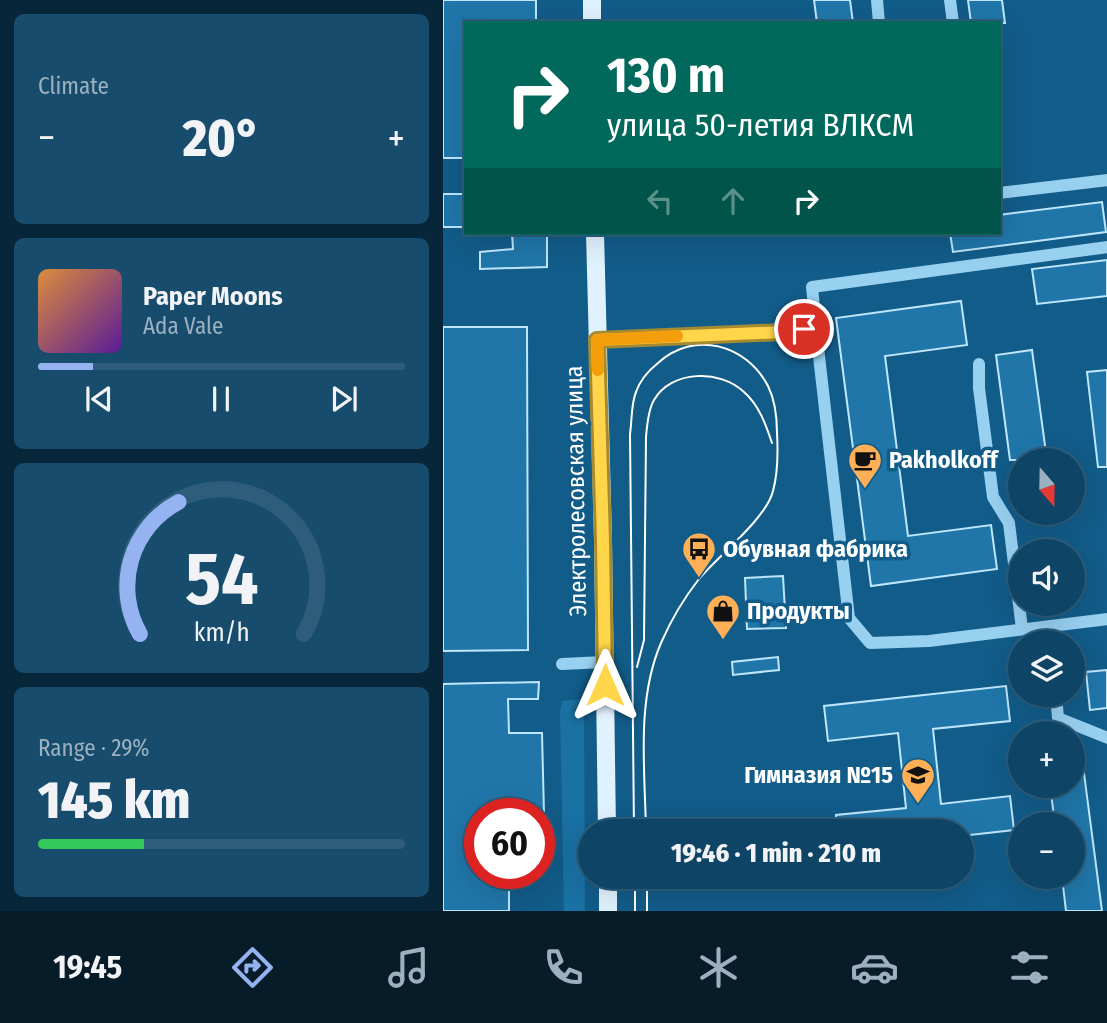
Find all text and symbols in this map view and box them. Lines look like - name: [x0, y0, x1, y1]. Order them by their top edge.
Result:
- text: 130 m: [607, 46, 725, 105]
- icon: right: [492, 49, 583, 140]
- text: Climate: [38, 72, 109, 100]
- text: улица 50-летия ВЛКСМ: [607, 106, 914, 144]
- text: 20°: [183, 107, 260, 170]
- text: −: [38, 115, 55, 161]
- text: +: [388, 115, 405, 161]
- icon: left: [641, 182, 679, 220]
- icon: ahead: [714, 182, 752, 220]
- icon: right: [787, 182, 825, 220]
- text: Paper Moons: [143, 281, 283, 312]
- pin: [774, 299, 834, 359]
- icon: arrive: [785, 310, 823, 348]
- text: Ada Vale: [143, 312, 223, 340]
- street label: Электролесовская улица: [560, 365, 592, 617]
- icon: previous: [80, 380, 118, 418]
- icon: pause: [202, 380, 240, 418]
- icon: next: [325, 380, 363, 418]
- cafe icon: Pakholkoff: [846, 441, 884, 490]
- place label: Pakholkoff: [889, 446, 1000, 474]
- north arrow: [1008, 448, 1085, 525]
- map controls: [1008, 448, 1085, 889]
- bus stop icon: Обувная фабрика: [680, 530, 718, 579]
- place label: Обувная фабрика: [723, 535, 908, 563]
- text: 54: [185, 536, 258, 623]
- button: sound: [1008, 539, 1085, 616]
- shop icon: Продукты: [704, 592, 742, 641]
- place label: Продукты: [747, 597, 850, 625]
- text: km/h: [194, 617, 249, 647]
- button: layers: [1008, 630, 1085, 707]
- position arrow: [568, 648, 642, 722]
- button: +: [1008, 721, 1085, 798]
- text: Range · 29%: [38, 734, 150, 762]
- school or university icon: Гимназия №15: [899, 756, 937, 805]
- place label: Гимназия №15: [744, 761, 893, 789]
- text: 145 km: [38, 769, 190, 832]
- speed limit sign: 60: [464, 798, 555, 889]
- button: −: [1008, 812, 1085, 889]
- text: 19:46 · 1 min · 210 m: [671, 838, 881, 869]
- icon: directions: [228, 943, 277, 992]
- icon: music: [384, 943, 433, 992]
- icon: phone: [539, 943, 588, 992]
- icon: climate: [694, 943, 743, 992]
- icon: car: [850, 943, 899, 992]
- icon: filters: [1005, 943, 1054, 992]
- text: 19:45: [53, 948, 122, 986]

